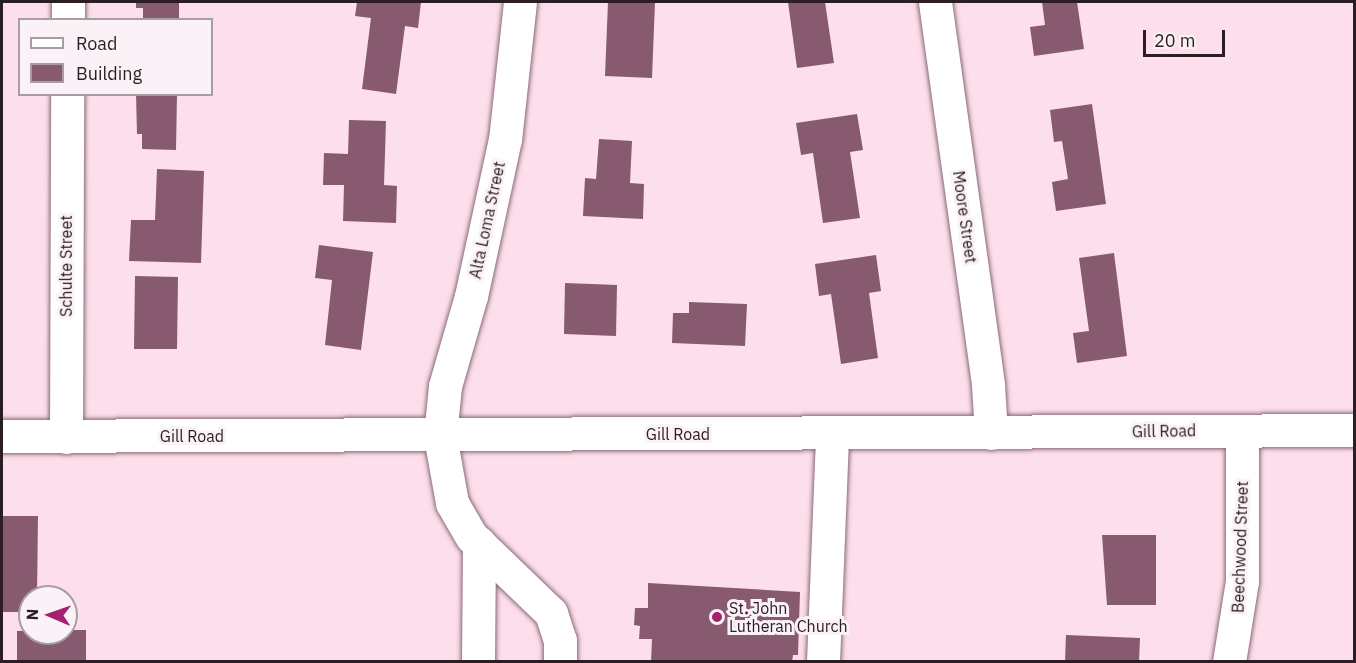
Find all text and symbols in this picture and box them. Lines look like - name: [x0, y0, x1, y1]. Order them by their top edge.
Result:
- legend: [18, 18, 213, 96]
- scale bar: [1146, 18, 1228, 56]
- text: 20 m: [1154, 29, 1196, 52]
- text: Road: [76, 32, 117, 55]
- text: Building: [76, 62, 142, 85]
- street label: Alta Loma Street: [465, 160, 509, 280]
- street label: Moore Street: [949, 170, 981, 264]
- street label: Schulte Street: [56, 215, 76, 317]
- street label: Gill Road: [1132, 421, 1196, 441]
- street label: Gill Road: [646, 424, 710, 444]
- street label: Gill Road: [160, 426, 224, 446]
- street label: Beechwood Street: [1228, 481, 1252, 613]
- north arrow: [18, 585, 78, 645]
- place label: St. John Lutheran Church: [729, 598, 848, 636]
- text: N: [22, 608, 42, 621]
- marker: St. John Lutheran Church: [710, 610, 724, 624]

